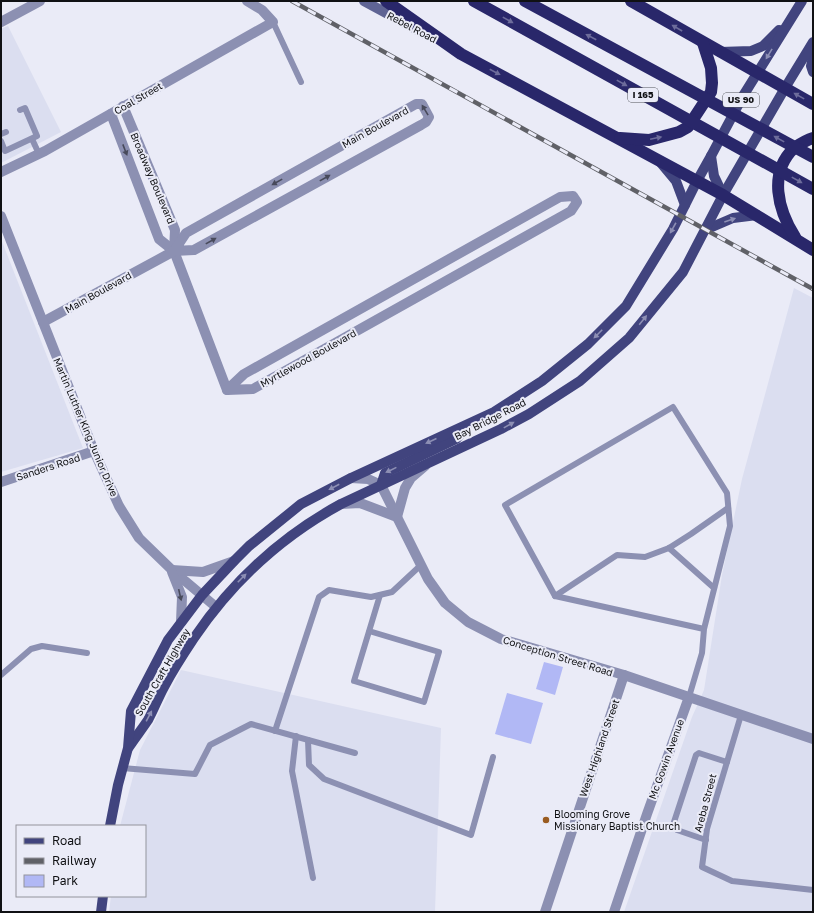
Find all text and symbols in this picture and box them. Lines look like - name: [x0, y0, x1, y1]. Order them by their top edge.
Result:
- street label: Rebel Road: [385, 9, 439, 45]
- one-way arrow: [502, 17, 514, 23]
- one-way arrow: [671, 24, 683, 31]
- one-way arrow: [585, 33, 597, 40]
- one-way arrow: [765, 49, 773, 59]
- one-way arrow: [490, 69, 501, 76]
- street label: Coal Street: [112, 79, 164, 117]
- one-way arrow: [616, 79, 628, 86]
- road number: I 165: [628, 88, 658, 102]
- road number: US 90: [723, 93, 759, 107]
- one-way arrow: [793, 93, 805, 100]
- street label: Main Boulevard: [340, 104, 410, 150]
- one-way arrow: [422, 104, 429, 116]
- street label: Broadway Boulevard: [128, 131, 178, 225]
- one-way arrow: [650, 135, 662, 141]
- one-way arrow: [773, 135, 785, 142]
- one-way arrow: [122, 144, 128, 156]
- one-way arrow: [319, 175, 330, 182]
- one-way arrow: [791, 176, 803, 183]
- one-way arrow: [271, 178, 283, 185]
- one-way arrow: [725, 216, 737, 222]
- one-way arrow: [669, 222, 676, 234]
- one-way arrow: [205, 238, 217, 244]
- street label: Main Boulevard: [63, 269, 133, 315]
- one-way arrow: [639, 315, 648, 326]
- street label: Myrtlewood Boulevard: [258, 327, 358, 389]
- one-way arrow: [593, 329, 603, 339]
- street label: Martin Luther King Junior Drive: [51, 356, 121, 498]
- street label: Bay Bridge Road: [452, 396, 528, 442]
- one-way arrow: [503, 422, 514, 428]
- one-way arrow: [425, 438, 437, 444]
- street label: Sanders Road: [15, 451, 81, 483]
- one-way arrow: [386, 467, 397, 473]
- one-way arrow: [328, 484, 340, 490]
- one-way arrow: [238, 573, 247, 583]
- one-way arrow: [178, 589, 184, 601]
- street label: South Craft Highway: [132, 626, 192, 718]
- street label: Conception Street Road: [502, 634, 614, 678]
- street label: West Highland Street: [577, 698, 621, 798]
- one-way arrow: [146, 710, 153, 722]
- street label: Mc Gowin Avenue: [646, 717, 686, 801]
- street label: Areba Street: [691, 772, 719, 834]
- place label: Blooming Grove Missionary Baptist Church: [554, 808, 680, 832]
- marker: Blooming Grove Missionary Baptist Church: [541, 815, 551, 825]
- legend: [16, 825, 146, 897]
- text: Road: [52, 833, 81, 848]
- text: Railway: [52, 853, 97, 868]
- text: Park: [52, 873, 78, 888]

